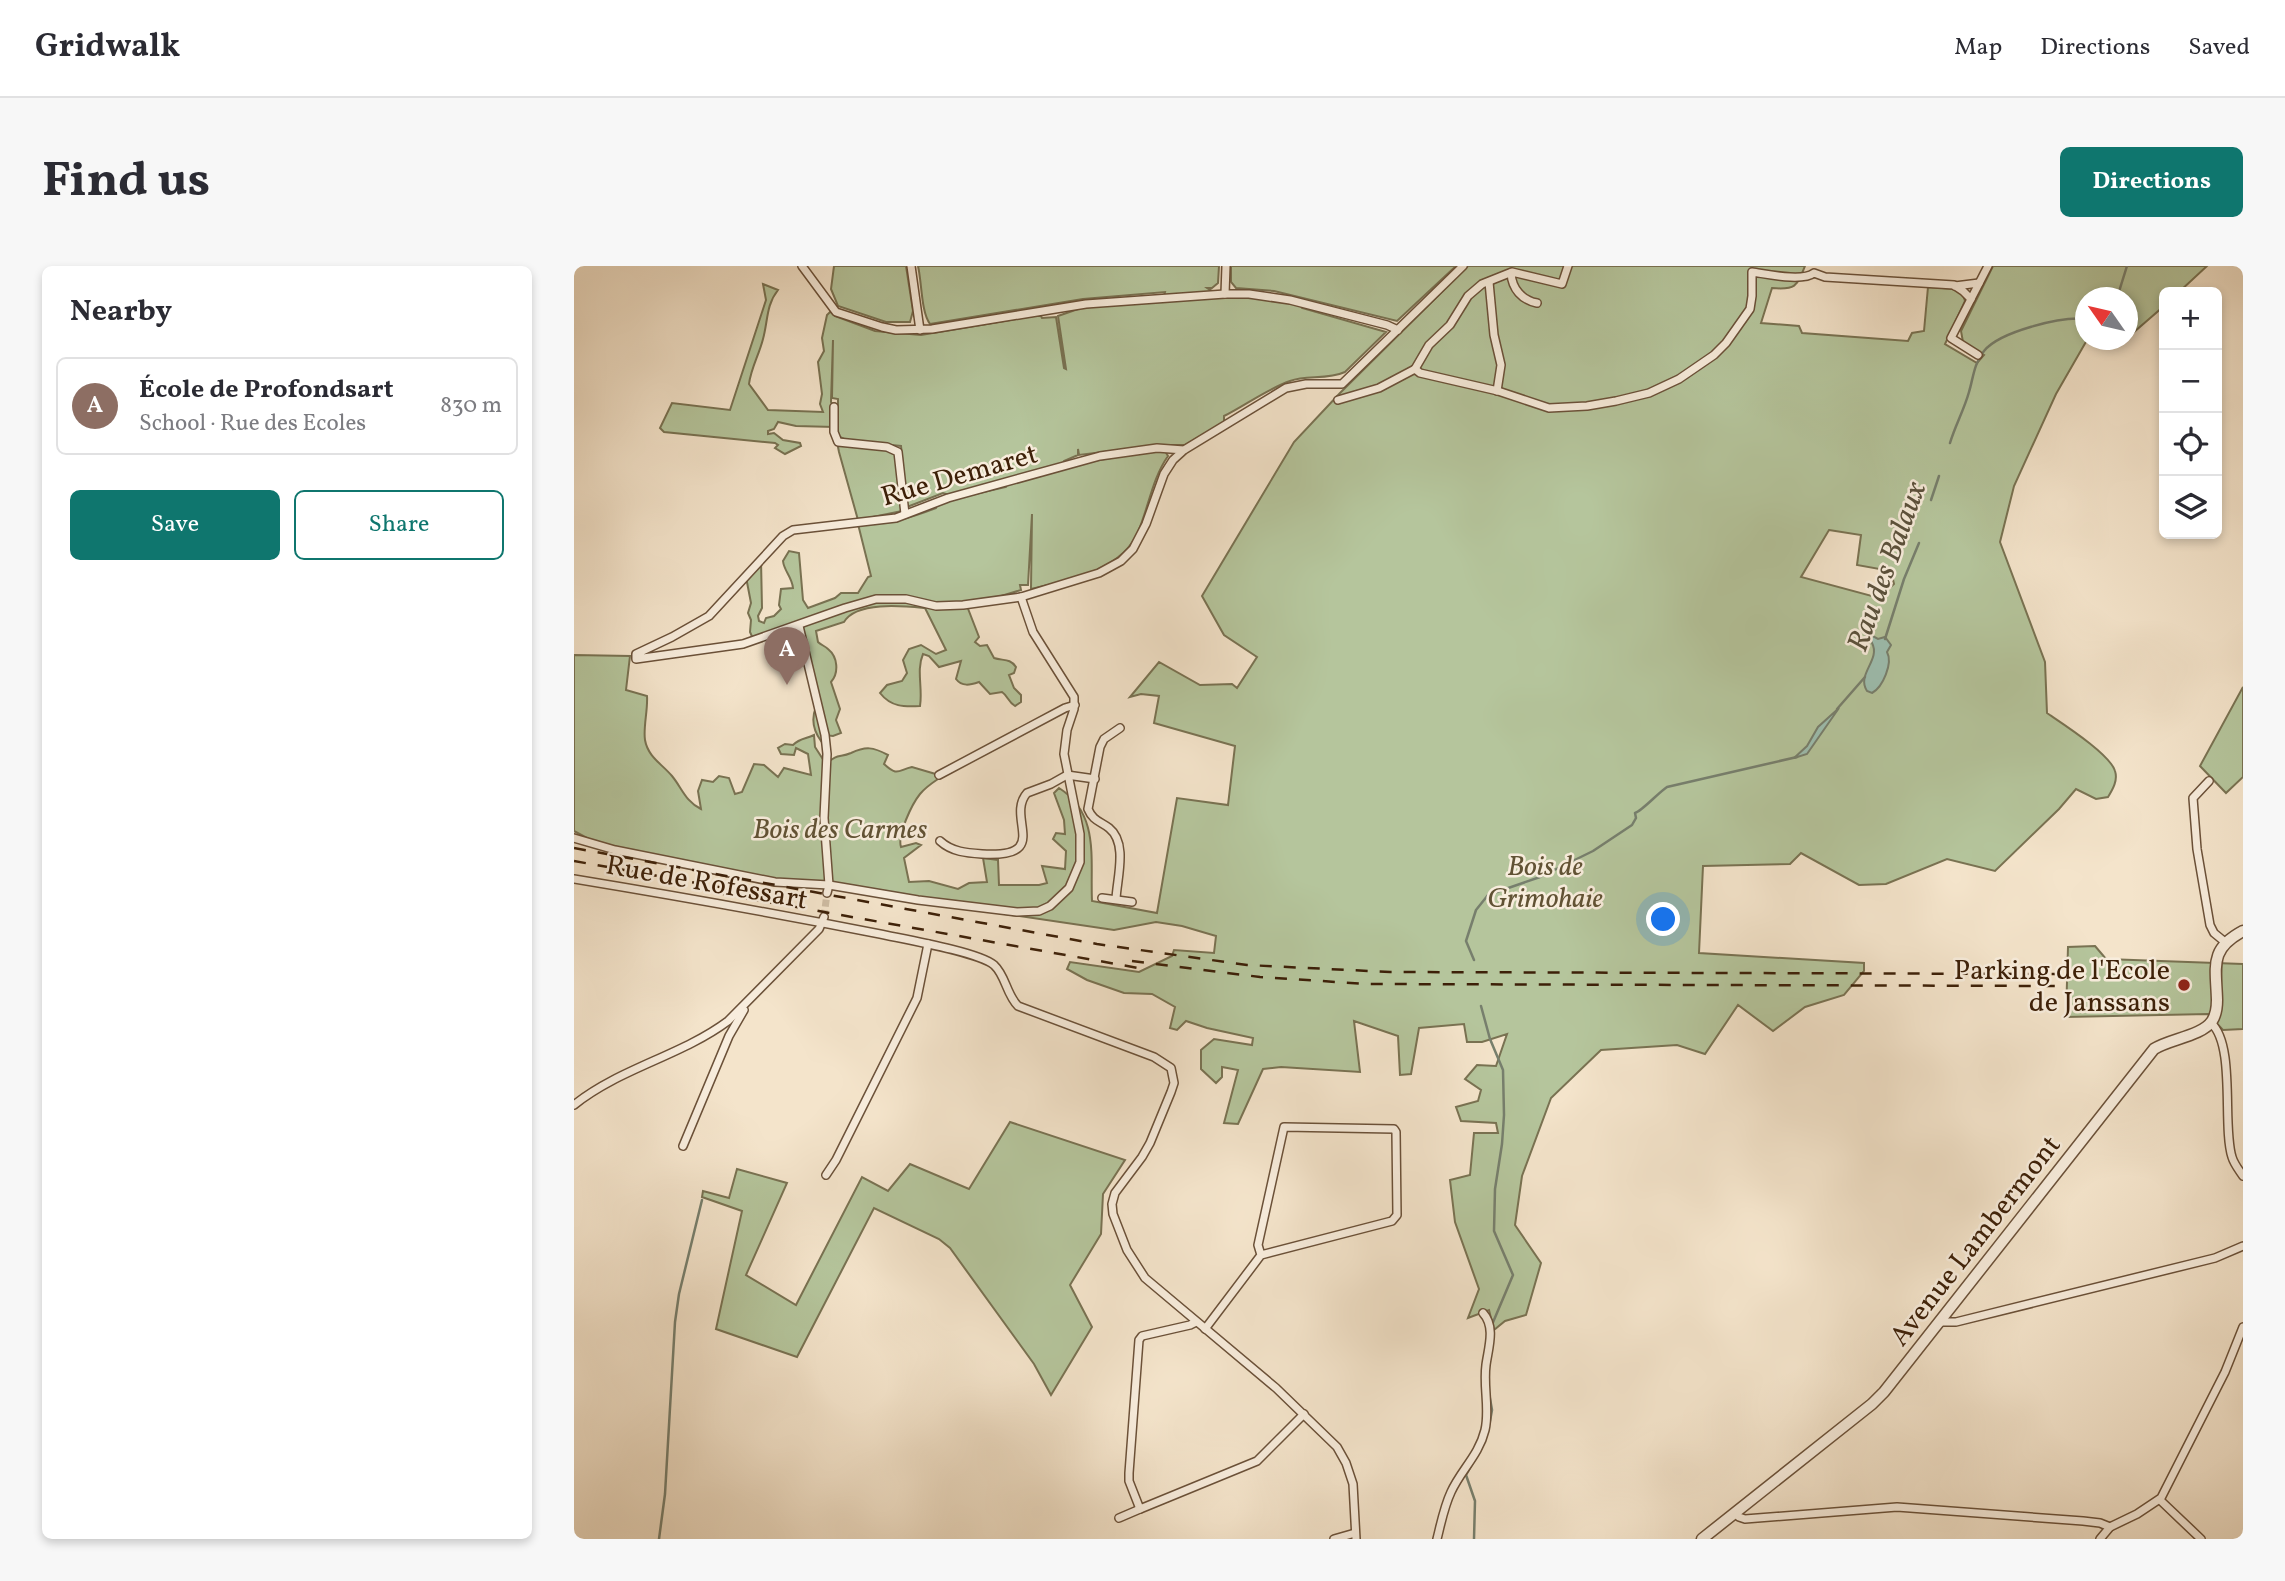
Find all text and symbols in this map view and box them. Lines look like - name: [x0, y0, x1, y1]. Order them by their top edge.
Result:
- text: Gridwalk: [35, 25, 180, 71]
- text: Map: [1954, 31, 2002, 65]
- text: Directions: [2040, 31, 2150, 65]
- text: Saved: [2188, 31, 2250, 65]
- button: Directions: [2060, 147, 2243, 217]
- text: Find us: [42, 148, 210, 217]
- north arrow: [2075, 287, 2138, 350]
- map controls: [2159, 287, 2222, 539]
- button: +: [2159, 287, 2222, 350]
- text: Nearby: [70, 291, 172, 333]
- button: −: [2159, 350, 2222, 413]
- text: École de Profondsart: [139, 372, 393, 408]
- text: A: [87, 390, 103, 422]
- text: 830 m: [440, 390, 502, 422]
- text: School · Rue des Ecoles: [139, 408, 366, 440]
- button: locate: [2159, 413, 2222, 476]
- street label: Rue Demaret: [877, 435, 1042, 517]
- water label: Rau des Balaux: [1838, 476, 1938, 658]
- button: layers: [2159, 476, 2222, 539]
- button: Save: [70, 490, 280, 560]
- button: Share: [294, 490, 504, 560]
- pin: A: [764, 627, 810, 685]
- park label: Bois des Carmes: [753, 811, 927, 850]
- street label: Rue de Rofessart: [603, 847, 811, 920]
- park label: Bois de Grimohaie: [1487, 848, 1603, 919]
- your location: [1646, 902, 1680, 936]
- place label: Parking de l'Ecole de Janssans: [1954, 952, 2170, 1023]
- marker: Parking de l'Ecole de Janssans: [2176, 977, 2192, 993]
- street label: Avenue Lambermont: [1881, 1128, 2071, 1355]

